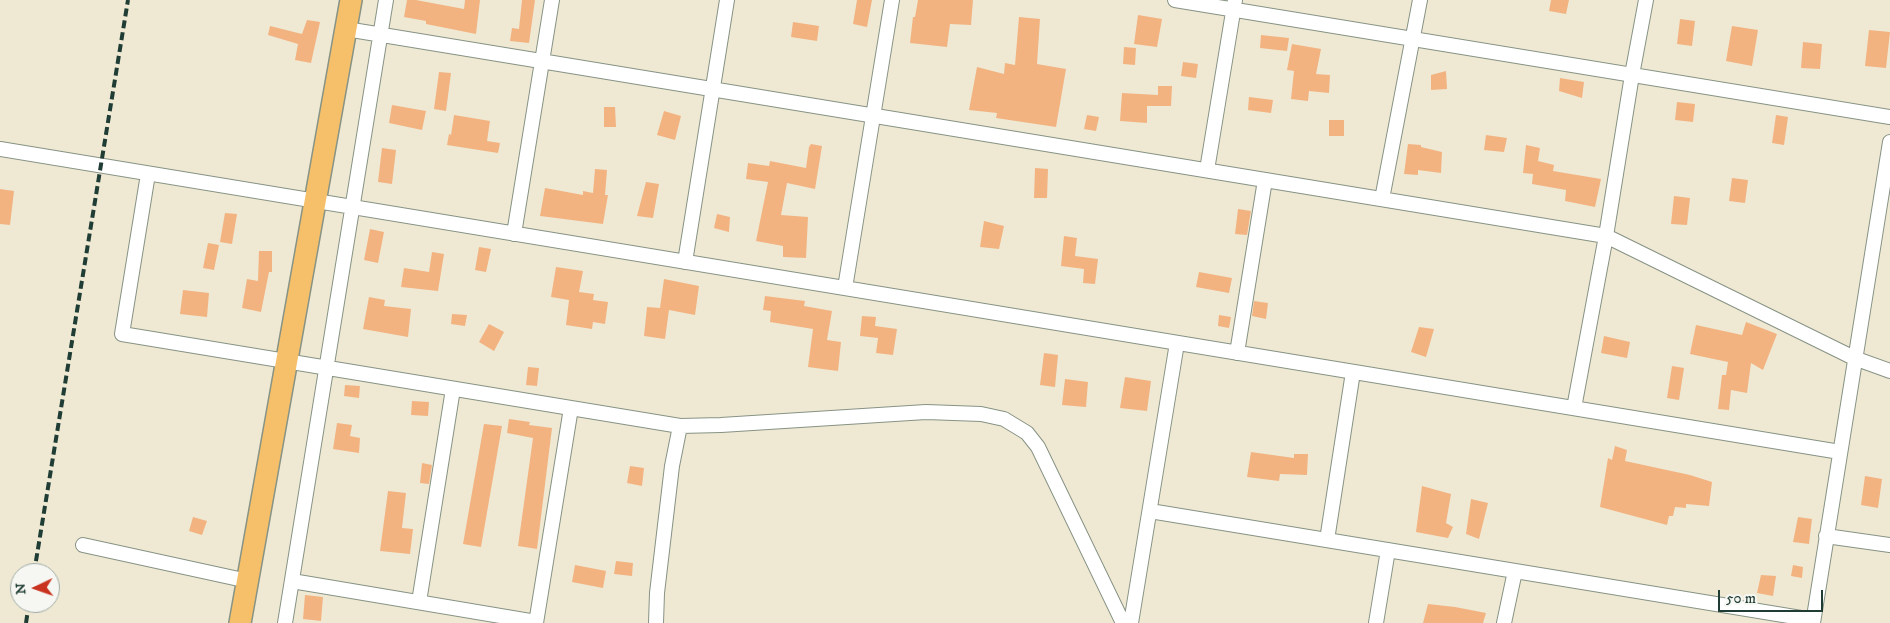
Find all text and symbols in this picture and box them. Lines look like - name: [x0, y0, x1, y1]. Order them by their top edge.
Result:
- north arrow: [10, 563, 60, 613]
- scale bar: [1720, 580, 1825, 612]
- text: N: [12, 583, 30, 595]
- text: 50 m: [1726, 589, 1756, 608]

